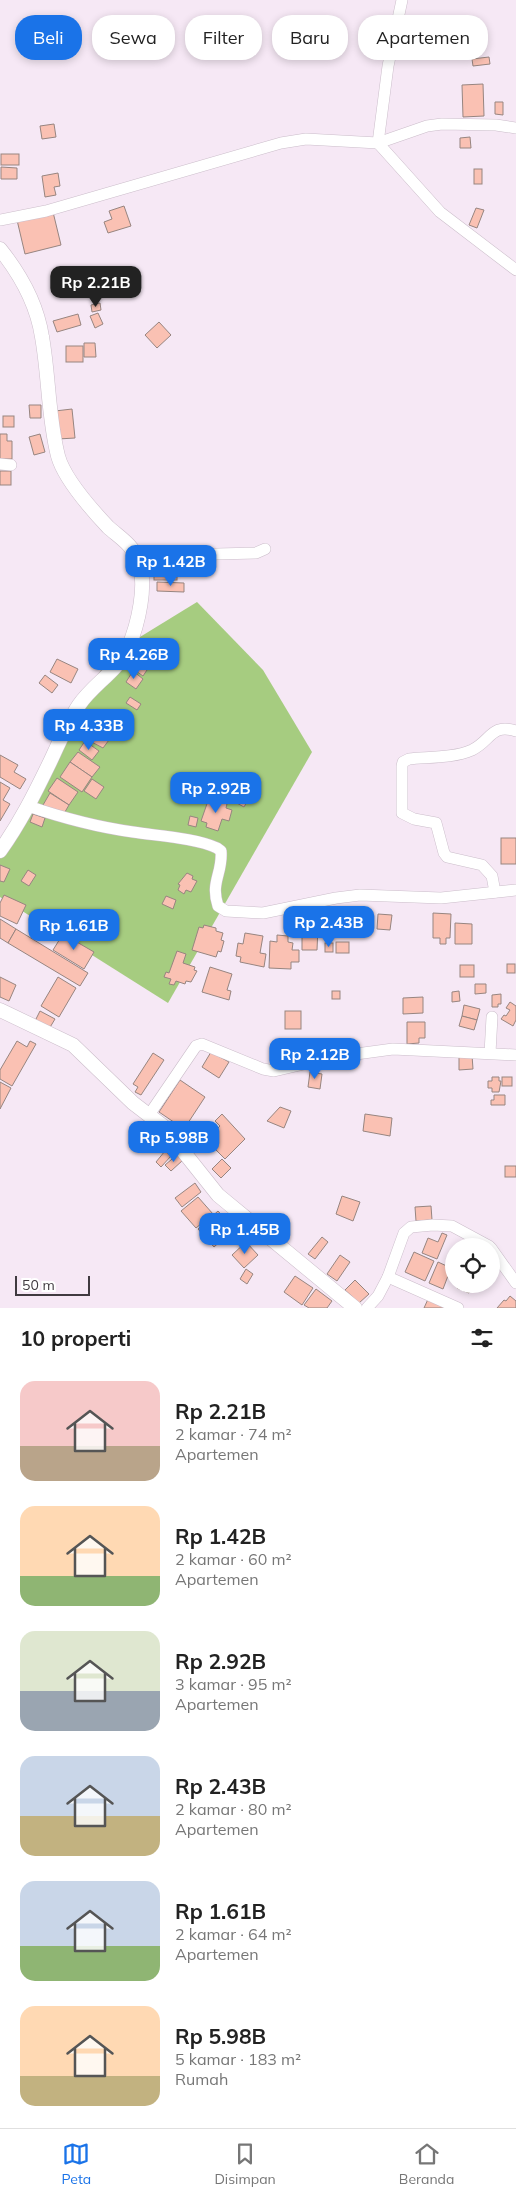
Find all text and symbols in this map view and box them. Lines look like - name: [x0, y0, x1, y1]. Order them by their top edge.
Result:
- chip: Beli: [15, 15, 82, 60]
- chip: Sewa: [92, 15, 175, 60]
- chip: Filter: [185, 15, 262, 60]
- chip: Baru: [272, 15, 348, 60]
- chip: Apartemen: [358, 15, 488, 60]
- pin: Rp 2.21B: [44, 266, 148, 308]
- text: Rp 2.21B: [61, 272, 131, 292]
- pin: Rp 1.42B: [119, 544, 223, 587]
- text: Rp 1.42B: [136, 551, 206, 571]
- pin: Rp 4.26B: [82, 638, 186, 680]
- text: Rp 4.26B: [99, 644, 169, 664]
- pin: Rp 4.33B: [37, 708, 141, 751]
- text: Rp 4.33B: [54, 715, 124, 735]
- pin: Rp 2.92B: [164, 772, 268, 814]
- text: Rp 2.92B: [181, 778, 251, 798]
- pin: Rp 2.43B: [277, 906, 381, 948]
- pin: Rp 1.61B: [22, 908, 126, 951]
- text: Rp 2.43B: [294, 912, 364, 932]
- text: Rp 1.61B: [39, 915, 109, 935]
- pin: Rp 2.12B: [263, 1038, 367, 1080]
- text: Rp 2.12B: [280, 1044, 350, 1064]
- pin: Rp 5.98B: [122, 1120, 226, 1163]
- text: Rp 5.98B: [139, 1127, 209, 1147]
- pin: Rp 1.45B: [193, 1212, 297, 1255]
- text: Rp 1.45B: [210, 1219, 280, 1239]
- map controls: [445, 1238, 500, 1293]
- button: locate: [445, 1238, 500, 1293]
- scale bar: [15, 1273, 90, 1296]
- text: 50 m: [22, 1276, 55, 1294]
- icon: filters: [468, 1324, 496, 1352]
- text: 10 properti: [20, 1325, 131, 1351]
- text: Rp 2.21B: [175, 1398, 266, 1424]
- icon: home: [60, 1401, 120, 1461]
- text: 2 kamar · 74 m²: [175, 1424, 292, 1444]
- text: Apartemen: [175, 1444, 259, 1464]
- text: Rp 1.42B: [175, 1523, 266, 1549]
- icon: home: [60, 1526, 120, 1586]
- text: 2 kamar · 60 m²: [175, 1549, 292, 1569]
- text: Apartemen: [175, 1569, 259, 1589]
- text: Rp 2.92B: [175, 1648, 266, 1674]
- icon: home: [60, 1651, 120, 1711]
- text: 3 kamar · 95 m²: [175, 1674, 292, 1694]
- text: Apartemen: [175, 1694, 259, 1714]
- text: Rp 2.43B: [175, 1773, 266, 1799]
- icon: home: [60, 1776, 120, 1836]
- text: 2 kamar · 80 m²: [175, 1799, 292, 1819]
- text: Apartemen: [175, 1819, 259, 1839]
- text: Rp 1.61B: [175, 1898, 266, 1924]
- icon: home: [60, 1901, 120, 1961]
- text: 2 kamar · 64 m²: [175, 1924, 292, 1944]
- text: Apartemen: [175, 1944, 259, 1964]
- text: Rp 5.98B: [175, 2023, 266, 2049]
- icon: home: [60, 2026, 120, 2086]
- text: 5 kamar · 183 m²: [175, 2049, 301, 2069]
- text: Rumah: [175, 2069, 228, 2089]
- tab: Peta: [62, 2140, 91, 2188]
- tab: Disimpan: [214, 2140, 276, 2188]
- tab: Beranda: [399, 2140, 454, 2188]

